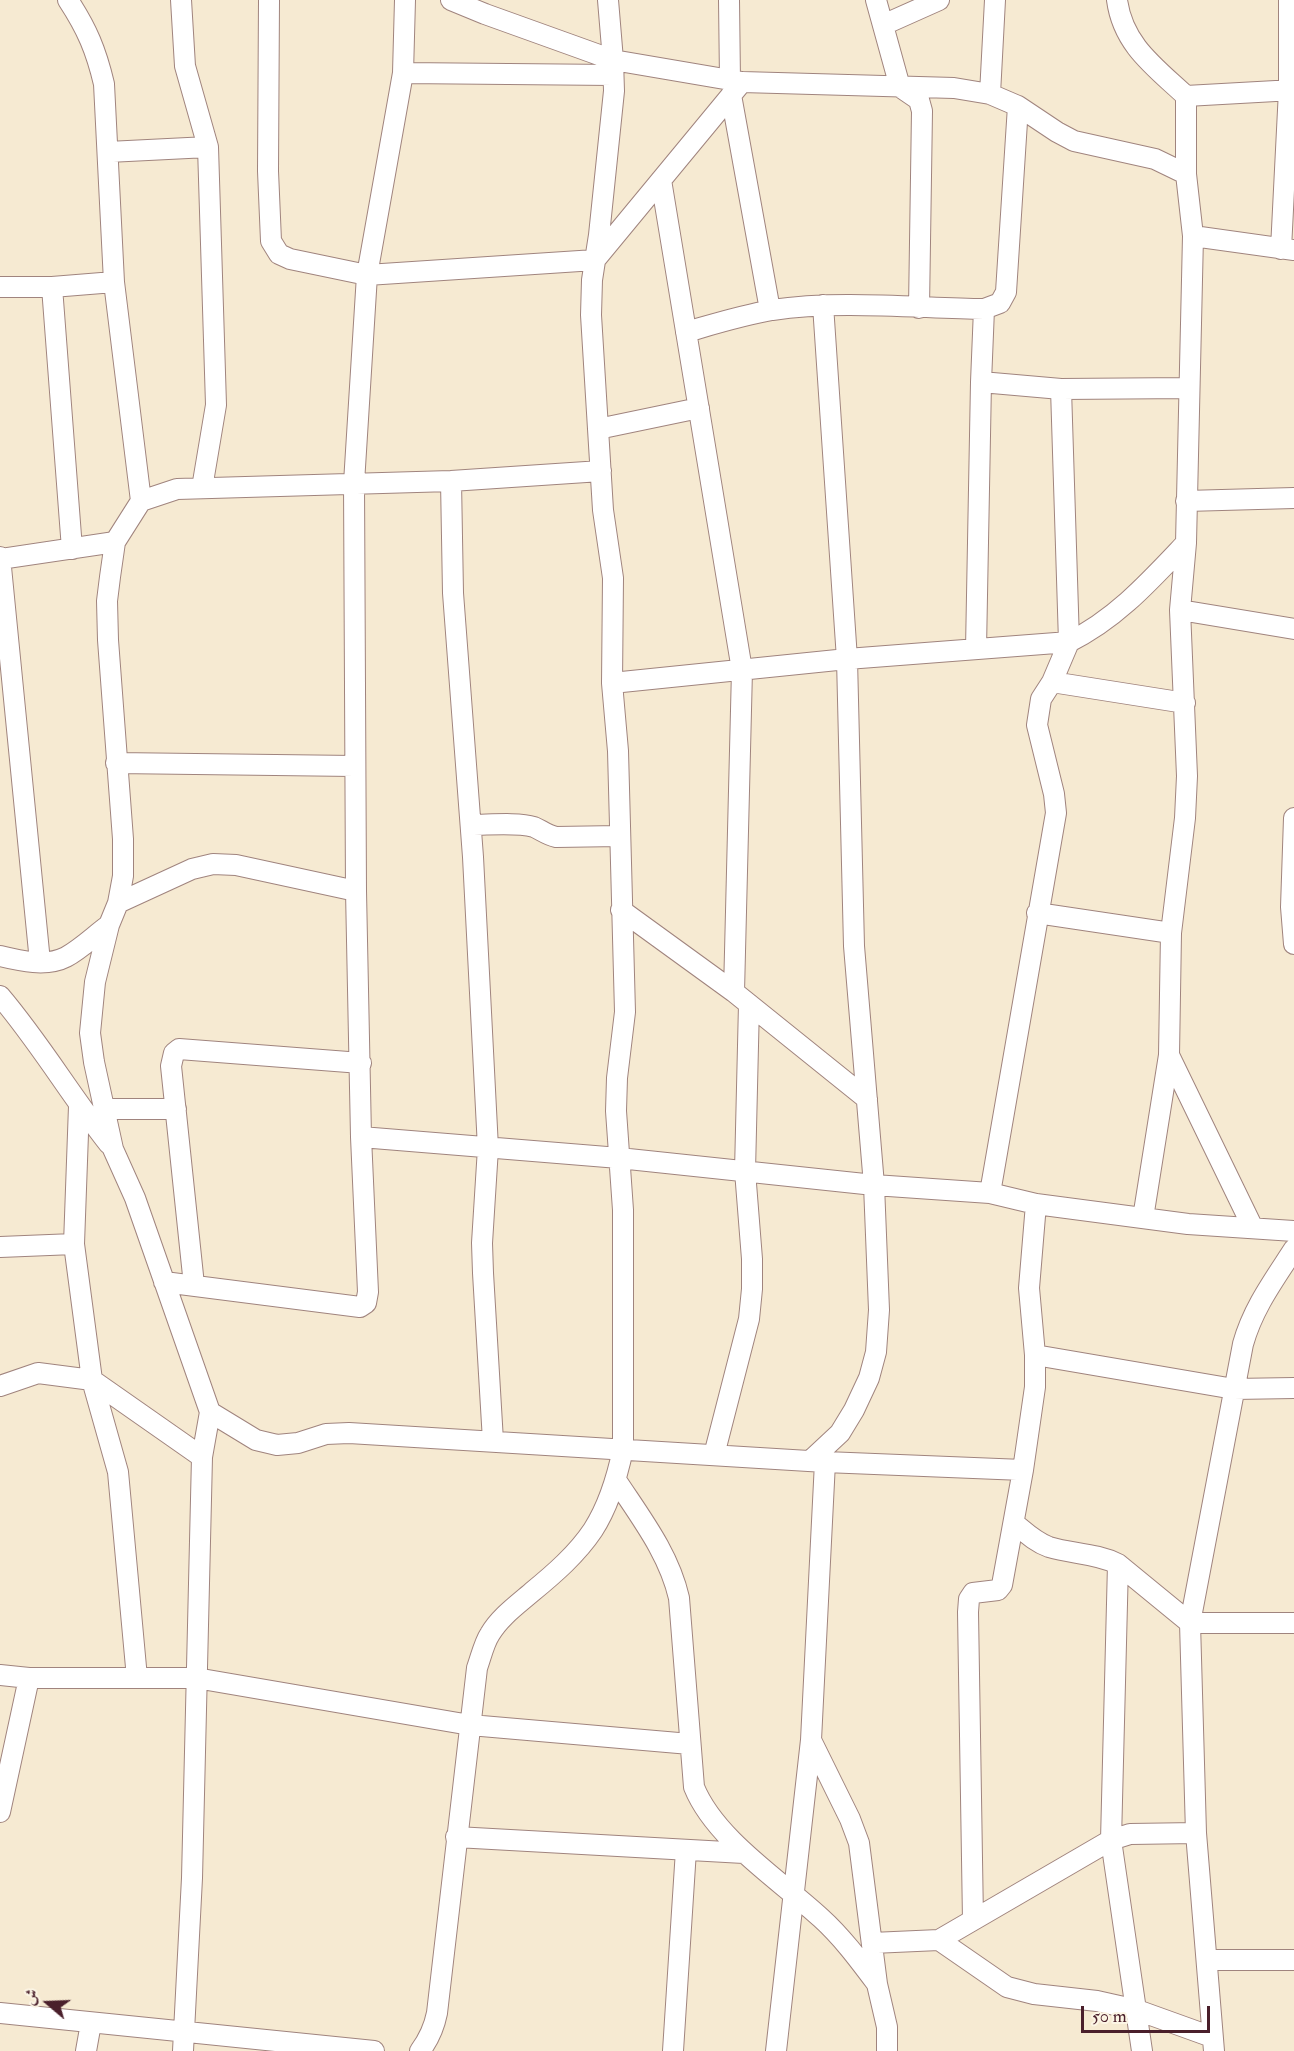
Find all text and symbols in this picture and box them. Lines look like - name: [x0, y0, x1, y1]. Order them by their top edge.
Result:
- north arrow: [18, 1973, 78, 2033]
- text: ش: [19, 1986, 43, 2008]
- scale bar: [1084, 1994, 1213, 2032]
- text: 50 m: [1092, 2005, 1127, 2028]

